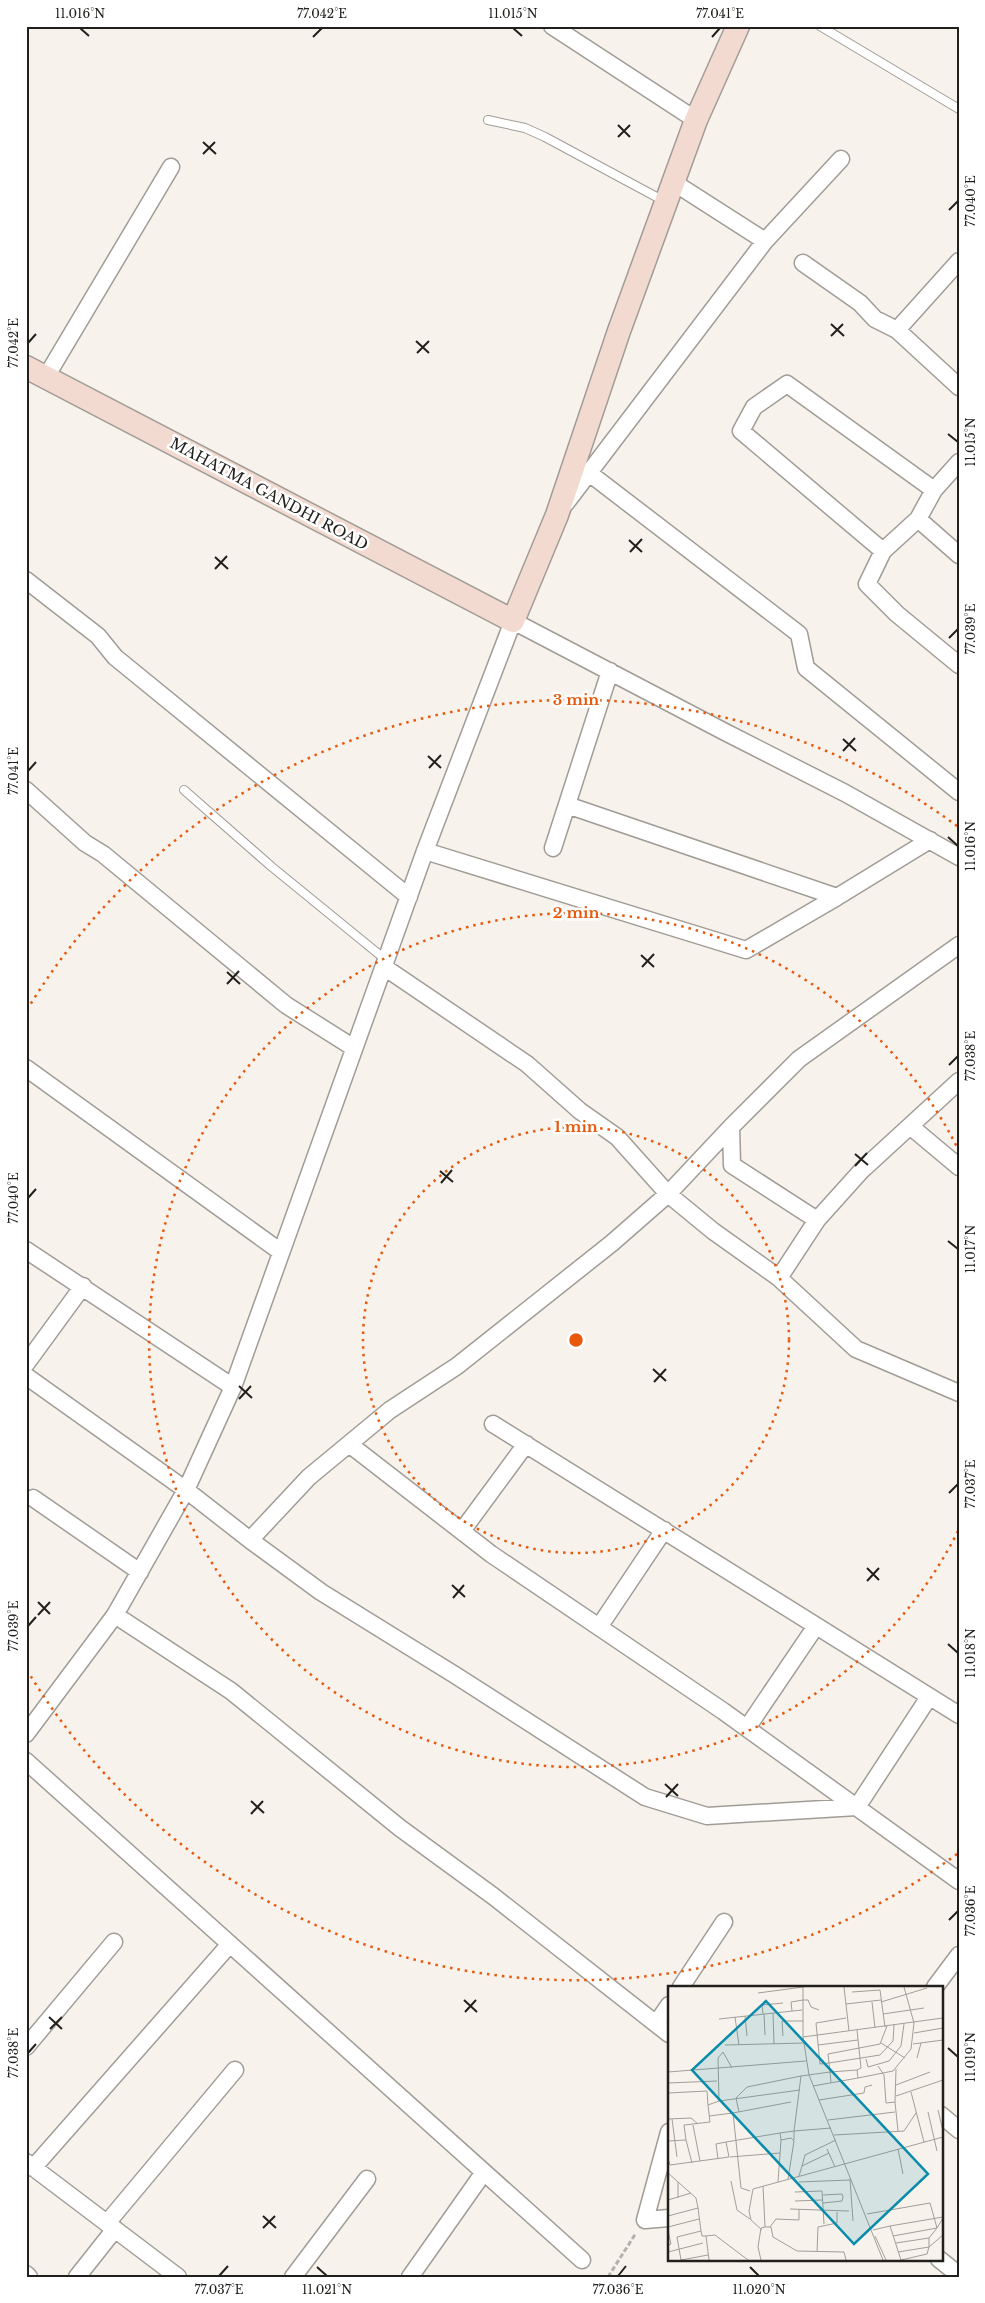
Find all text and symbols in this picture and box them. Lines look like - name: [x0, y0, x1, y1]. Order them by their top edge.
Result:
- text: 11.016°N: [55, 6, 105, 21]
- text: 77.042°E: [297, 6, 347, 21]
- text: 11.015°N: [488, 6, 538, 21]
- text: 77.041°E: [696, 6, 744, 21]
- text: 77.040°E: [963, 175, 978, 227]
- text: 77.042°E: [6, 318, 21, 368]
- text: 11.015°N: [963, 417, 978, 467]
- street label: MAHATMA GANDHI ROAD: [167, 433, 371, 554]
- text: 77.039°E: [963, 603, 978, 654]
- text: 3 min: [553, 690, 599, 709]
- text: 77.041°E: [6, 747, 21, 795]
- text: 11.016°N: [963, 821, 978, 871]
- text: 2 min: [553, 903, 599, 922]
- text: 77.038°E: [963, 1031, 978, 1081]
- text: 1 min: [554, 1117, 598, 1136]
- text: 77.040°E: [6, 1172, 21, 1224]
- text: 11.017°N: [963, 1225, 978, 1273]
- centre of rings: [567, 1331, 585, 1349]
- text: 77.037°E: [963, 1459, 978, 1509]
- text: 77.039°E: [6, 1600, 21, 1651]
- text: 11.018°N: [963, 1628, 978, 1678]
- text: 77.036°E: [963, 1885, 978, 1936]
- inset map: [668, 1986, 942, 2260]
- text: 77.038°E: [6, 2028, 21, 2078]
- text: 11.019°N: [963, 2032, 978, 2082]
- text: 77.037°E: [194, 2282, 244, 2297]
- text: 11.021°N: [302, 2282, 352, 2297]
- text: 77.036°E: [593, 2282, 644, 2297]
- text: 11.020°N: [732, 2282, 786, 2297]

